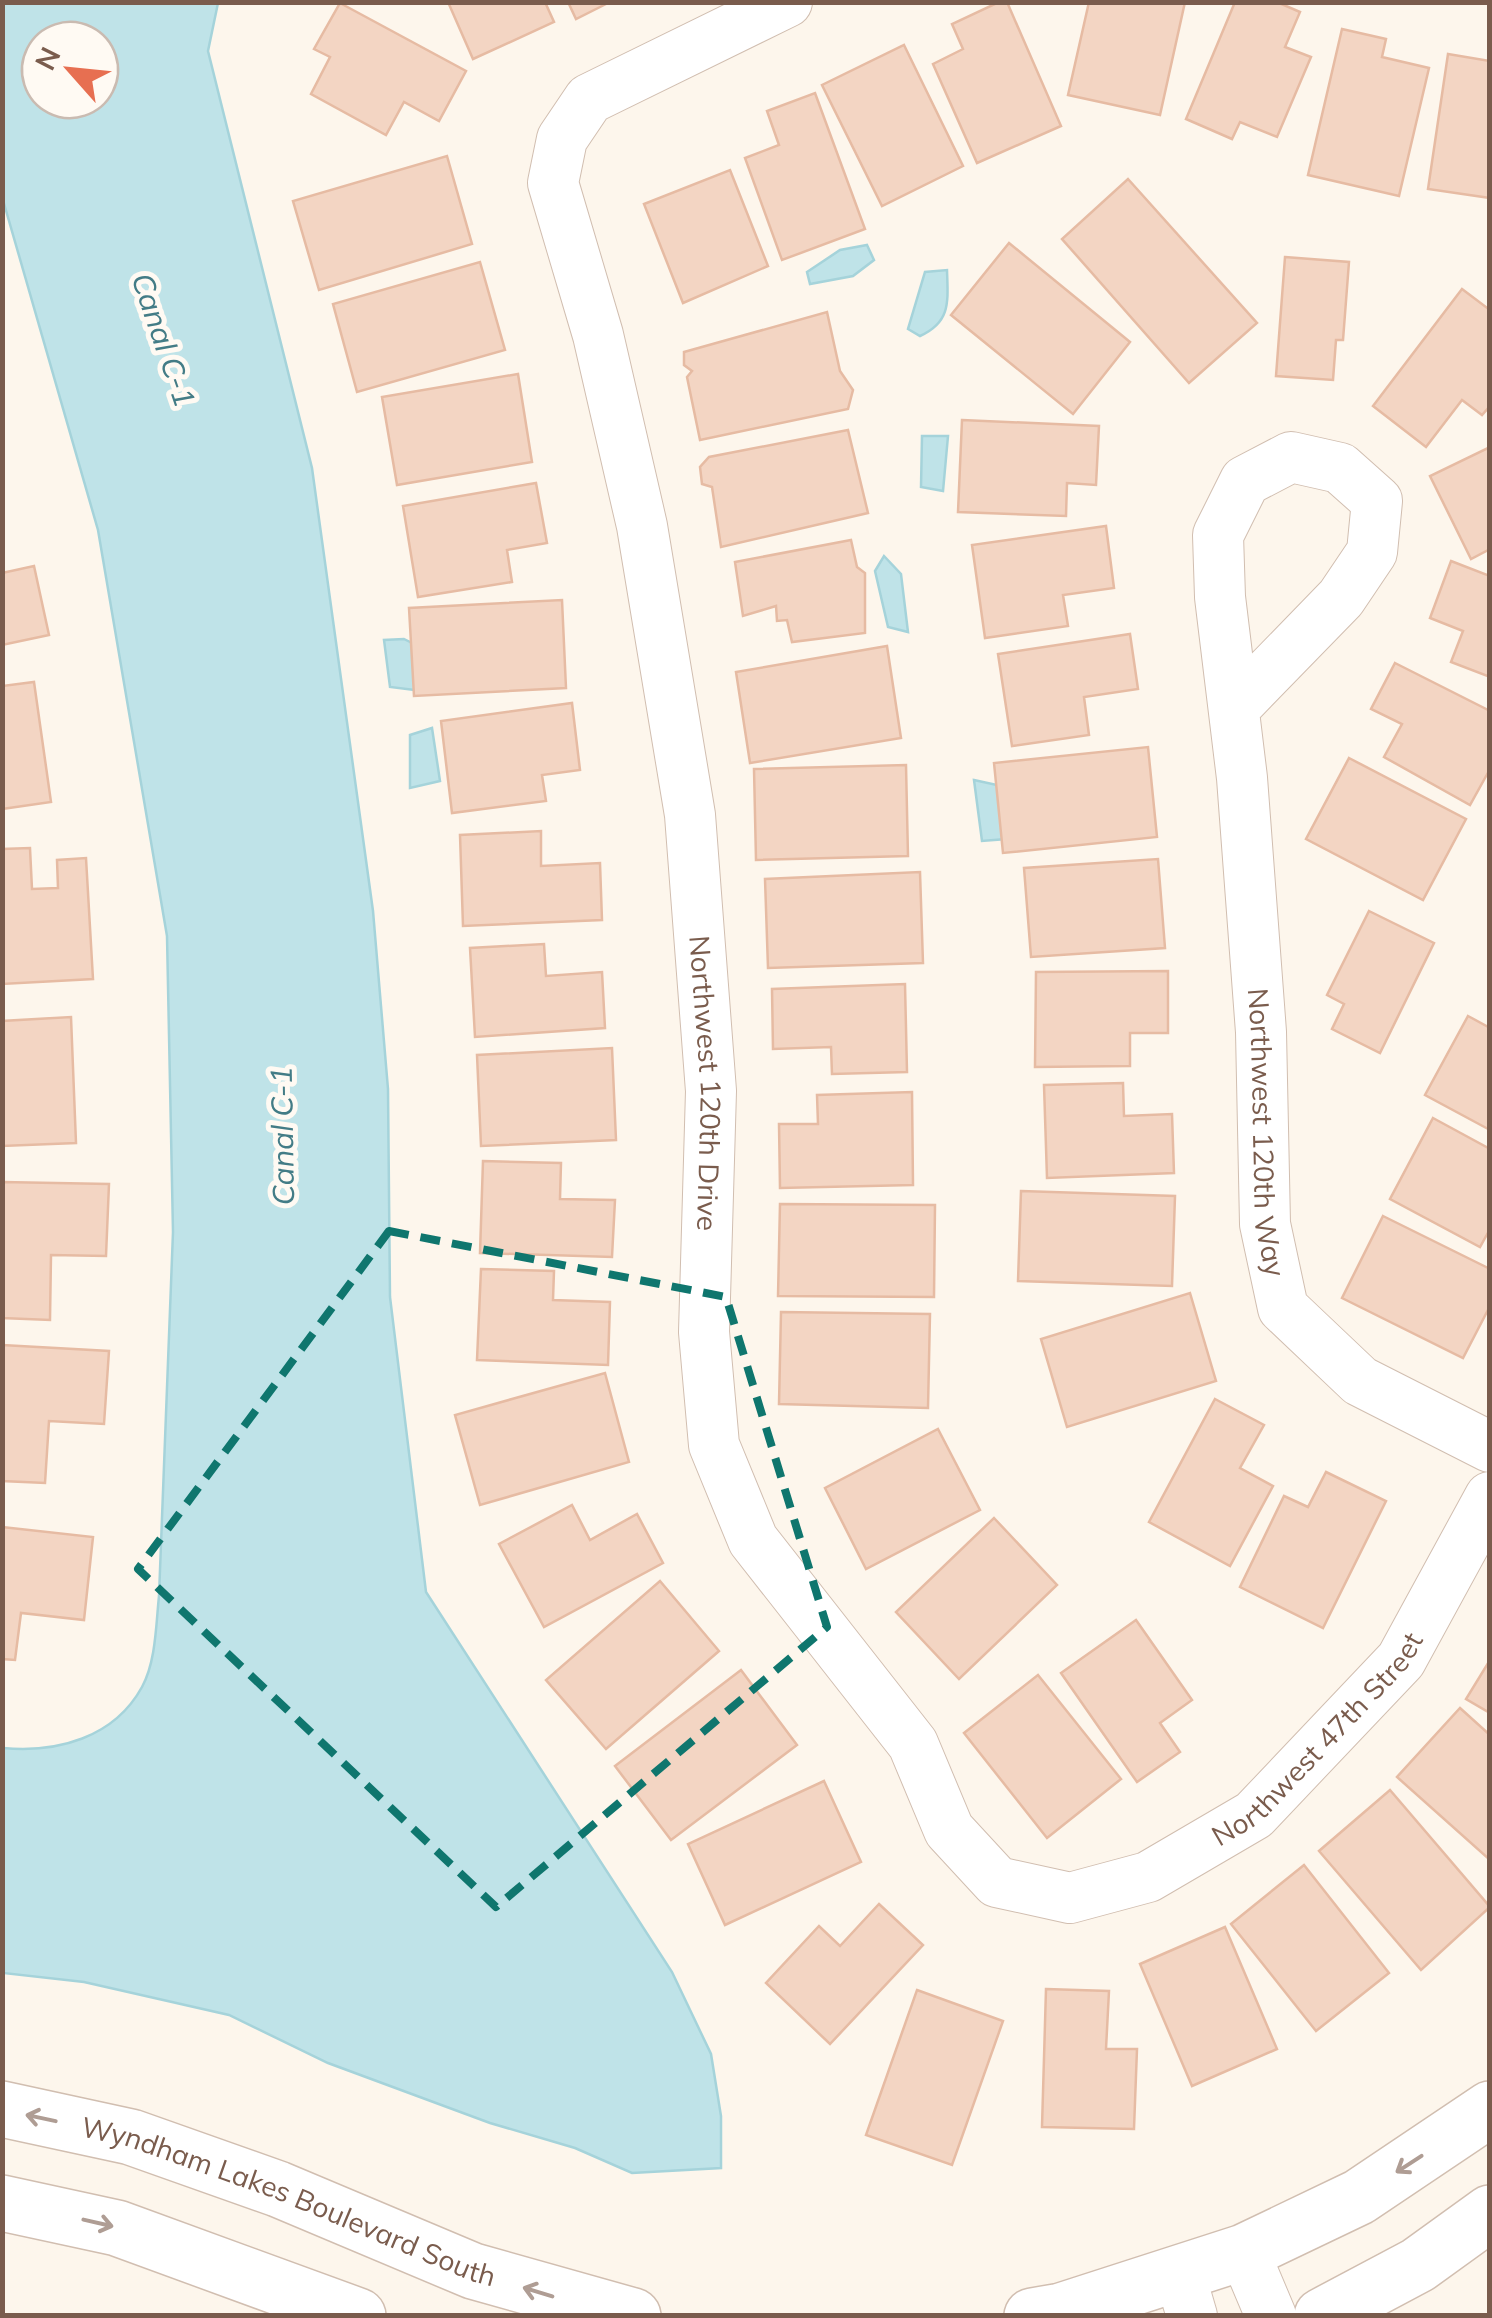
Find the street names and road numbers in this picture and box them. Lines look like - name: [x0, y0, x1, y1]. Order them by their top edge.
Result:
- street label: Northwest 120th Drive: [682, 934, 729, 1231]
- street label: Northwest 120th Way: [1241, 987, 1294, 1280]
- street label: Northwest 47th Street: [1205, 1626, 1430, 1853]
- street label: Wyndham Lakes Boulevard South: [78, 2109, 500, 2294]

